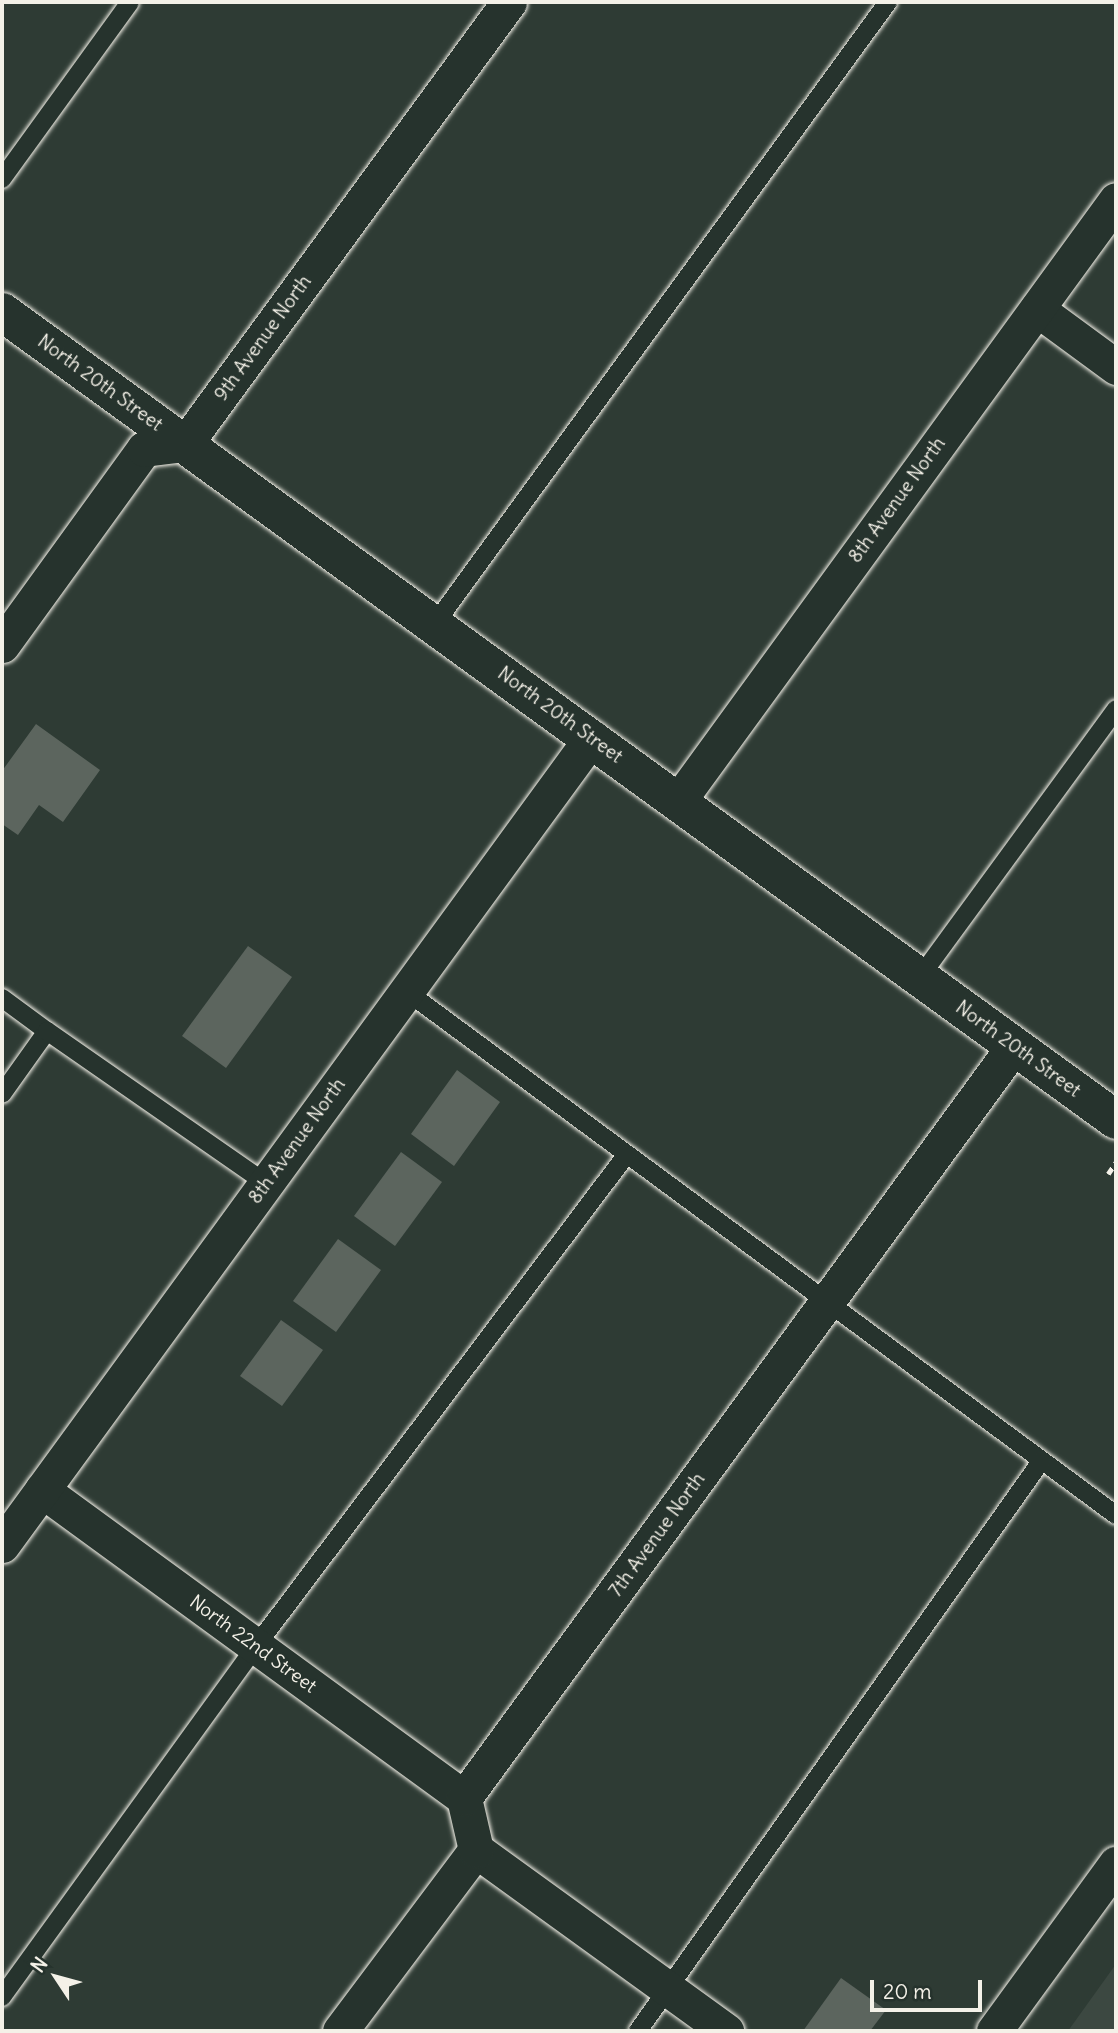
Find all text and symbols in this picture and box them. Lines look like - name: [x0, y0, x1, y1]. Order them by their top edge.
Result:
- street label: 9th Avenue North: [210, 271, 316, 405]
- street label: North 20th Street: [33, 330, 167, 436]
- street label: 8th Avenue North: [844, 433, 950, 567]
- street label: North 20th Street: [493, 662, 627, 768]
- street label: North 20th Street: [951, 996, 1085, 1102]
- street label: 8th Avenue North: [244, 1074, 350, 1208]
- street label: 7th Avenue North: [604, 1468, 710, 1602]
- street label: North 22nd Street: [185, 1590, 321, 1698]
- north arrow: [21, 1942, 91, 2012]
- text: N: [25, 1952, 53, 1977]
- scale bar: [873, 1966, 985, 2010]
- text: 20 m: [883, 1978, 932, 2005]

